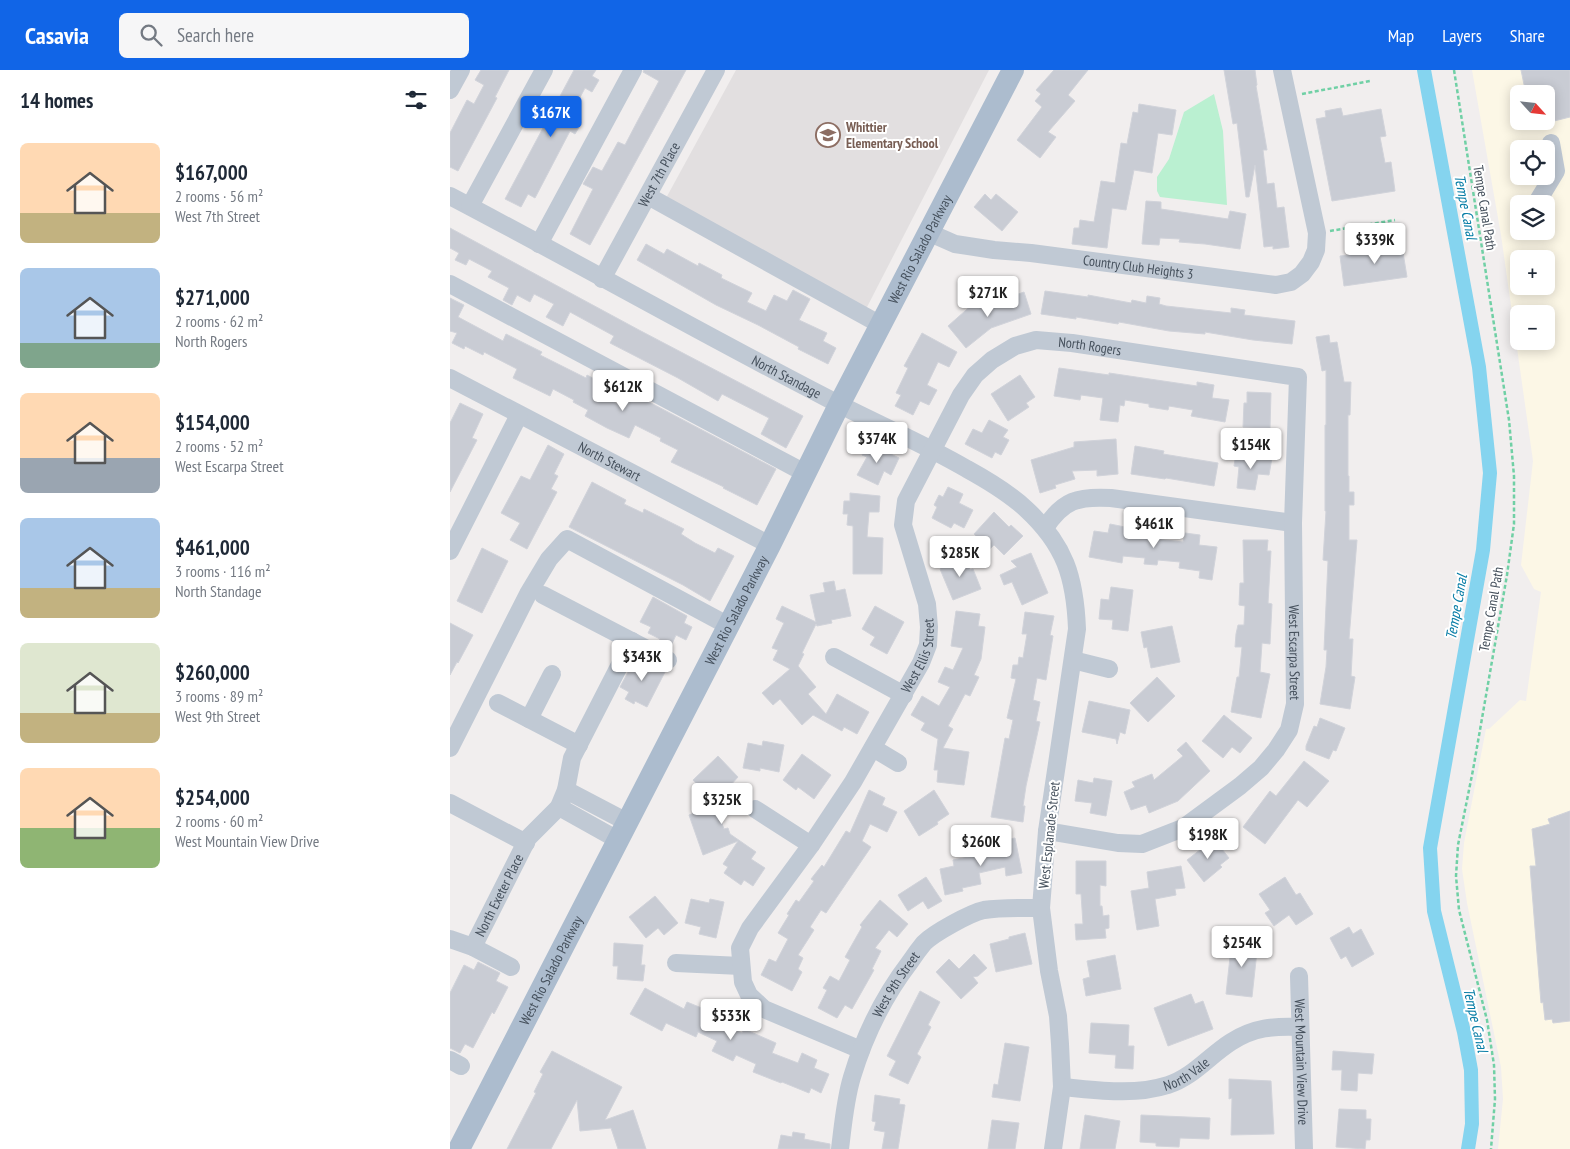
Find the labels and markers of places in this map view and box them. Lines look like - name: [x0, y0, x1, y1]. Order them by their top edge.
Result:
- pin: $167K: [516, 96, 586, 138]
- place label: Whittier Elementary School: [845, 118, 939, 152]
- school or university icon: Whittier Elementary School: [815, 122, 841, 148]
- pin: $339K: [1340, 222, 1410, 265]
- pin: $271K: [953, 276, 1023, 318]
- pin: $612K: [588, 370, 658, 412]
- pin: $374K: [842, 422, 912, 464]
- pin: $154K: [1216, 428, 1286, 470]
- pin: $461K: [1119, 506, 1189, 549]
- pin: $285K: [925, 536, 995, 578]
- pin: $343K: [607, 640, 677, 682]
- pin: $325K: [687, 782, 757, 825]
- pin: $198K: [1173, 818, 1243, 860]
- pin: $260K: [946, 824, 1016, 867]
- pin: $254K: [1207, 926, 1277, 968]
- pin: $533K: [696, 998, 766, 1041]

